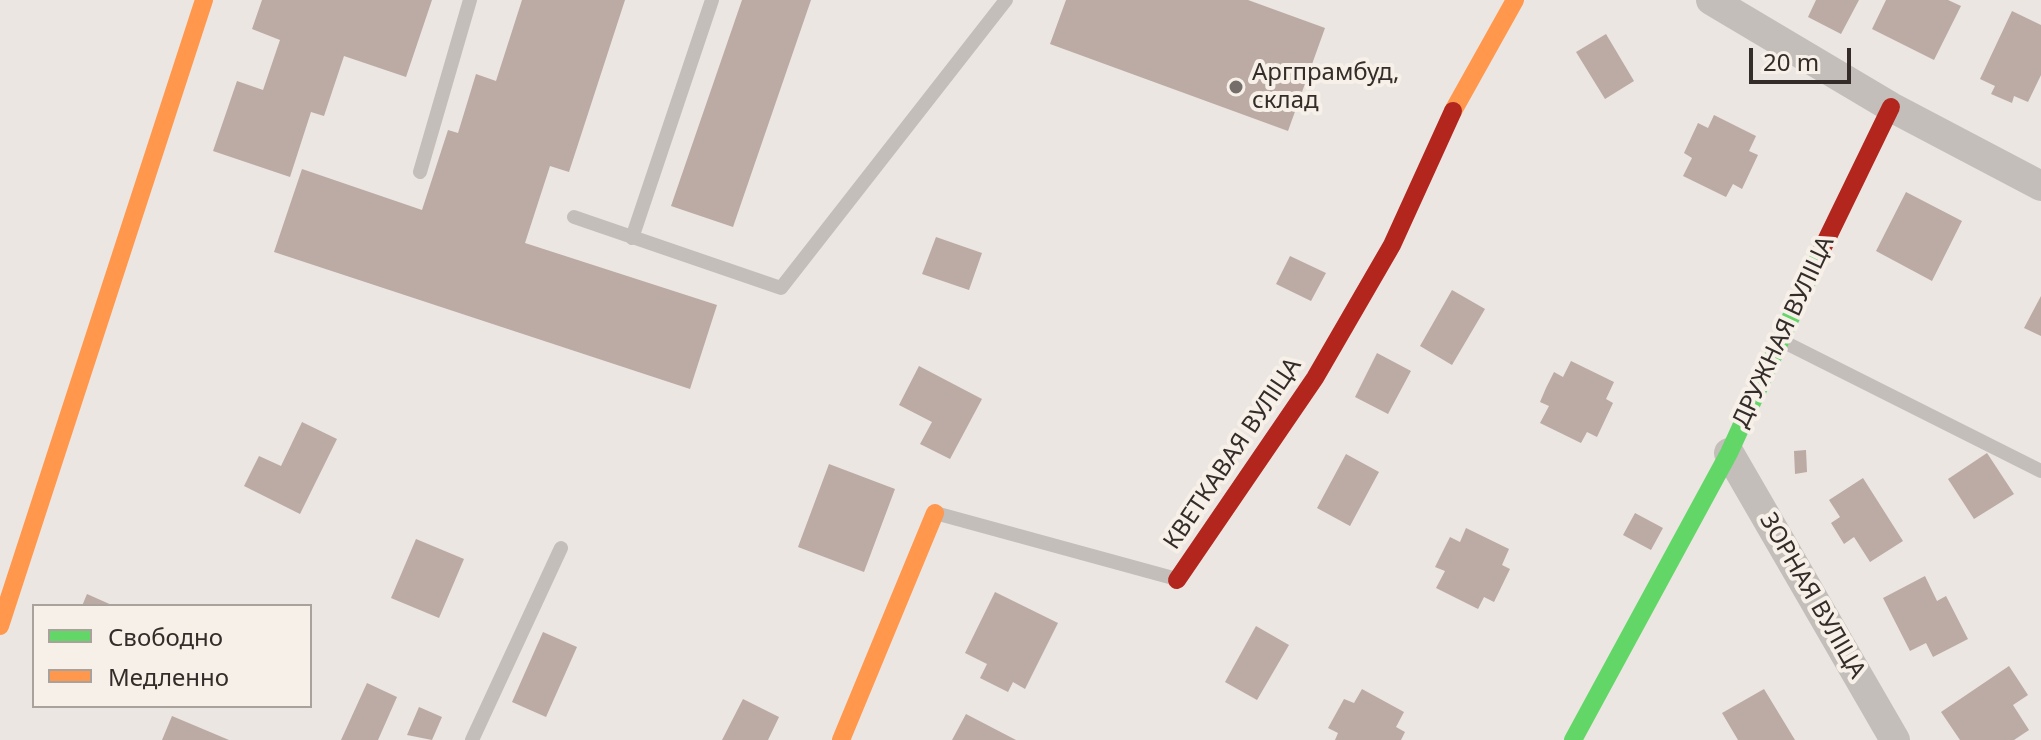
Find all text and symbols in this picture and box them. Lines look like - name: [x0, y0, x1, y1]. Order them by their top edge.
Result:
- scale bar: [1753, 32, 1855, 82]
- text: 20 m: [1763, 45, 1819, 78]
- place label: Аргпрамбуд, склад: [1252, 59, 1399, 115]
- marker: Аргпрамбуд, склад: [1227, 78, 1245, 96]
- street label: ДРУЖНАЯ ВУЛІЦА: [1727, 232, 1841, 432]
- street label: КВЕТКАВАЯ ВУЛІЦА: [1158, 353, 1308, 555]
- street label: ЗОРНАЯ ВУЛІЦА: [1753, 508, 1871, 684]
- legend: [32, 604, 312, 708]
- text: Свободно: [108, 620, 223, 653]
- text: Медленно: [108, 660, 229, 693]

